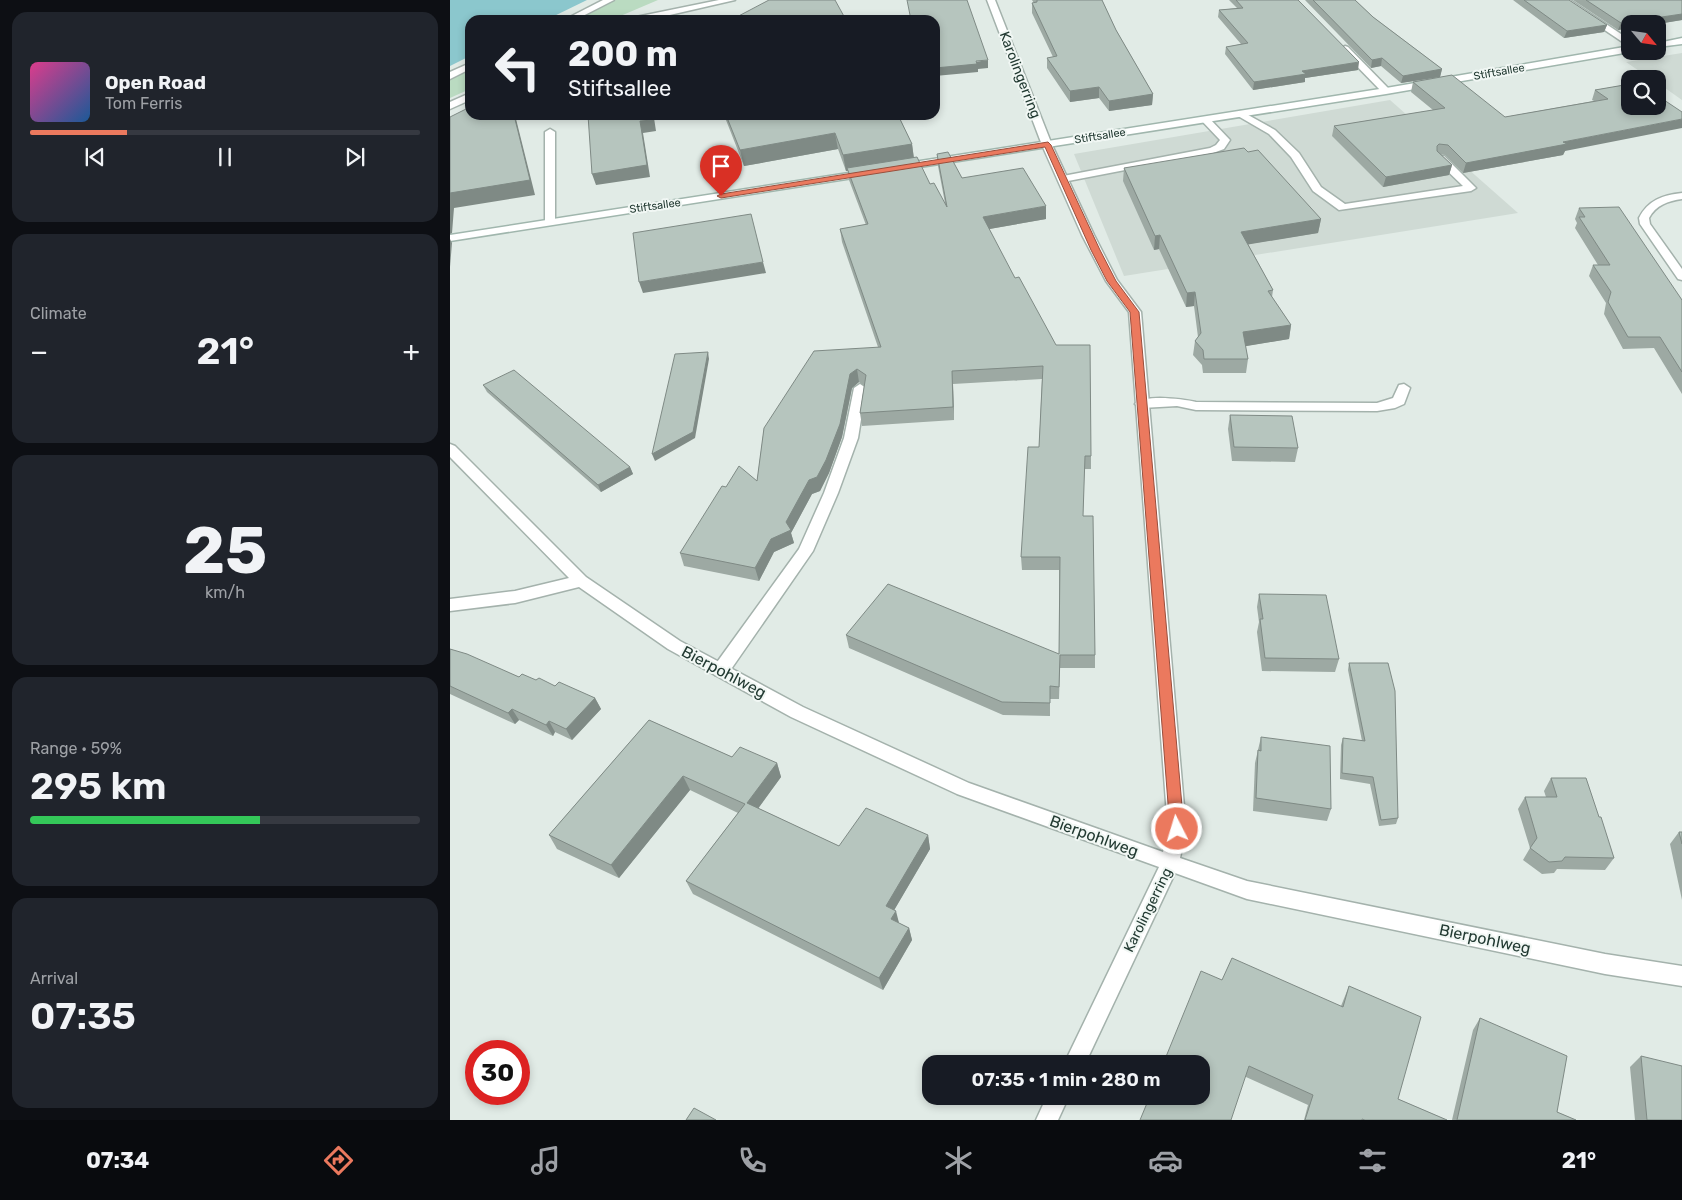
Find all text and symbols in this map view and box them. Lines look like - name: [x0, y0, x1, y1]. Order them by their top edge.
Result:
- north arrow: [1621, 15, 1666, 60]
- map controls: [1621, 15, 1666, 115]
- street label: Karolingerring: [996, 29, 1044, 121]
- text: 200 m: [568, 33, 678, 75]
- icon: left: [485, 35, 550, 100]
- street label: Stiftsallee: [1472, 61, 1526, 83]
- button: search: [1621, 70, 1666, 115]
- text: Open Road: [105, 71, 206, 94]
- text: Stiftsallee: [568, 75, 671, 102]
- text: Tom Ferris: [105, 94, 182, 113]
- street label: Stiftsallee: [1073, 126, 1127, 146]
- icon: previous: [81, 143, 109, 171]
- icon: pause: [211, 143, 239, 171]
- icon: next: [341, 143, 369, 171]
- pin: [700, 145, 742, 196]
- icon: arrive: [707, 152, 735, 180]
- street label: Stiftsallee: [628, 196, 682, 216]
- text: Climate: [30, 304, 87, 323]
- text: 21°: [197, 328, 254, 374]
- text: −: [30, 335, 48, 368]
- text: +: [403, 335, 420, 368]
- text: 25: [183, 512, 267, 589]
- text: km/h: [205, 583, 245, 602]
- street label: Bierpohlweg: [678, 642, 770, 702]
- text: Range · 59%: [30, 739, 122, 758]
- text: 295 km: [30, 763, 167, 809]
- position arrow: [1150, 802, 1202, 854]
- street label: Bierpohlweg: [1047, 811, 1141, 861]
- street label: Karolingerring: [1120, 865, 1176, 955]
- street label: Bierpohlweg: [1438, 920, 1532, 958]
- text: Arrival: [30, 969, 78, 988]
- text: 07:35: [30, 993, 136, 1039]
- speed limit sign: 30: [465, 1040, 530, 1105]
- text: 07:35 · 1 min · 280 m: [972, 1068, 1160, 1091]
- icon: directions: [321, 1143, 356, 1178]
- icon: music: [528, 1143, 563, 1178]
- icon: phone: [735, 1143, 770, 1178]
- icon: climate: [941, 1143, 976, 1178]
- icon: car: [1148, 1143, 1183, 1178]
- icon: filters: [1355, 1143, 1390, 1178]
- text: 07:34: [86, 1147, 149, 1174]
- text: 21°: [1562, 1147, 1596, 1174]

